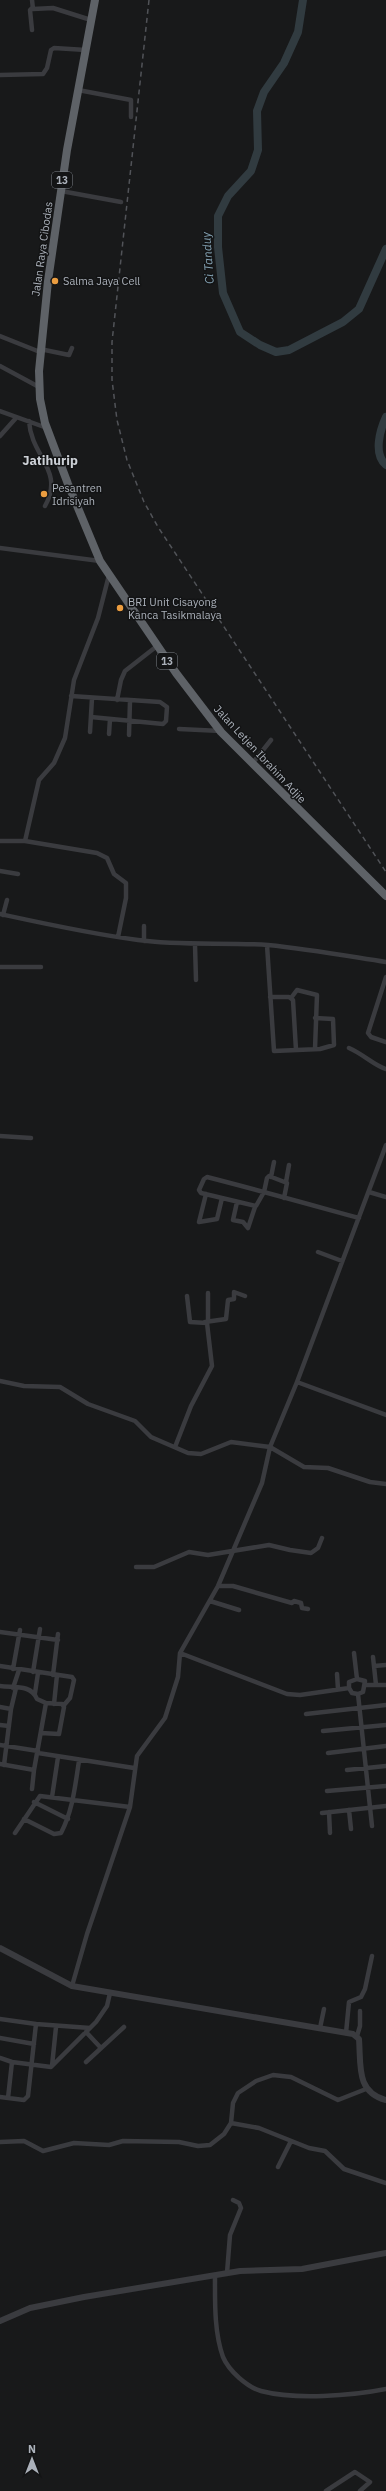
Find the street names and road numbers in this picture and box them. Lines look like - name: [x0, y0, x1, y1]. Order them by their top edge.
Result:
- road number: 13: [52, 172, 72, 188]
- street label: Jalan Raya Cibodas: [28, 201, 56, 297]
- road number: 13: [157, 653, 177, 669]
- street label: Jalan Letjen Ibrahim Adjie: [211, 702, 309, 806]

